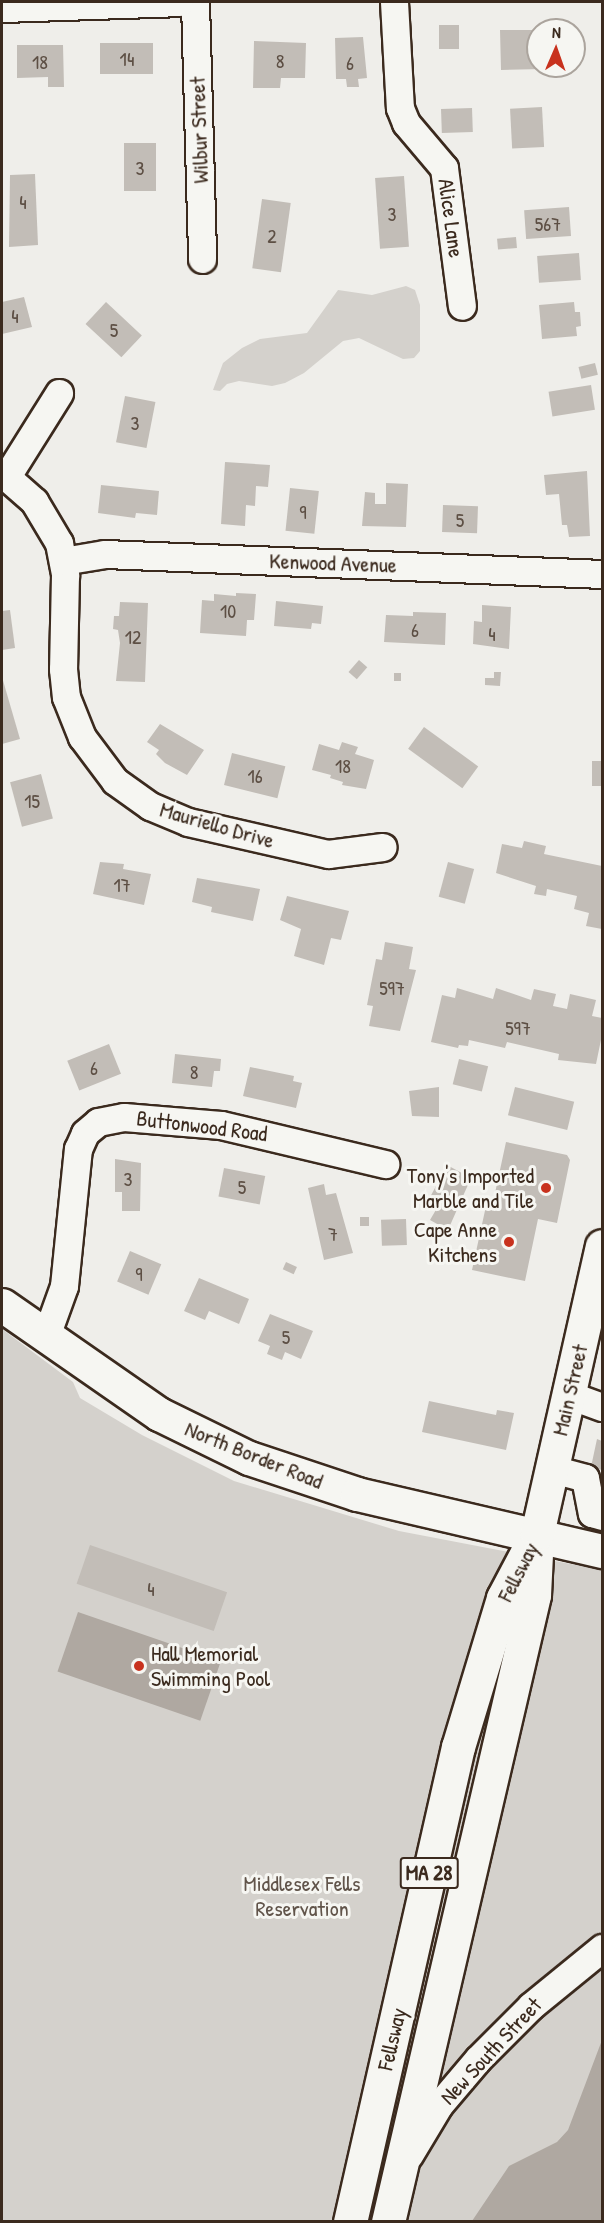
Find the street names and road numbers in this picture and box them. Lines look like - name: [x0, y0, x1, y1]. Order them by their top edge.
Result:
- street label: Wilbur Street: [184, 76, 214, 184]
- street label: Alice Lane: [432, 177, 470, 259]
- street label: Kenwood Avenue: [269, 548, 397, 578]
- street label: Mauriello Drive: [157, 796, 277, 854]
- street label: Buttonwood Road: [135, 1105, 269, 1147]
- street label: Main Street: [547, 1342, 593, 1438]
- street label: North Border Road: [181, 1415, 327, 1495]
- street label: Fellsway: [492, 1538, 544, 1606]
- road number: MA 28: [399, 1855, 459, 1891]
- street label: New South Street: [435, 1992, 547, 2110]
- street label: Fellsway: [372, 2005, 412, 2073]

